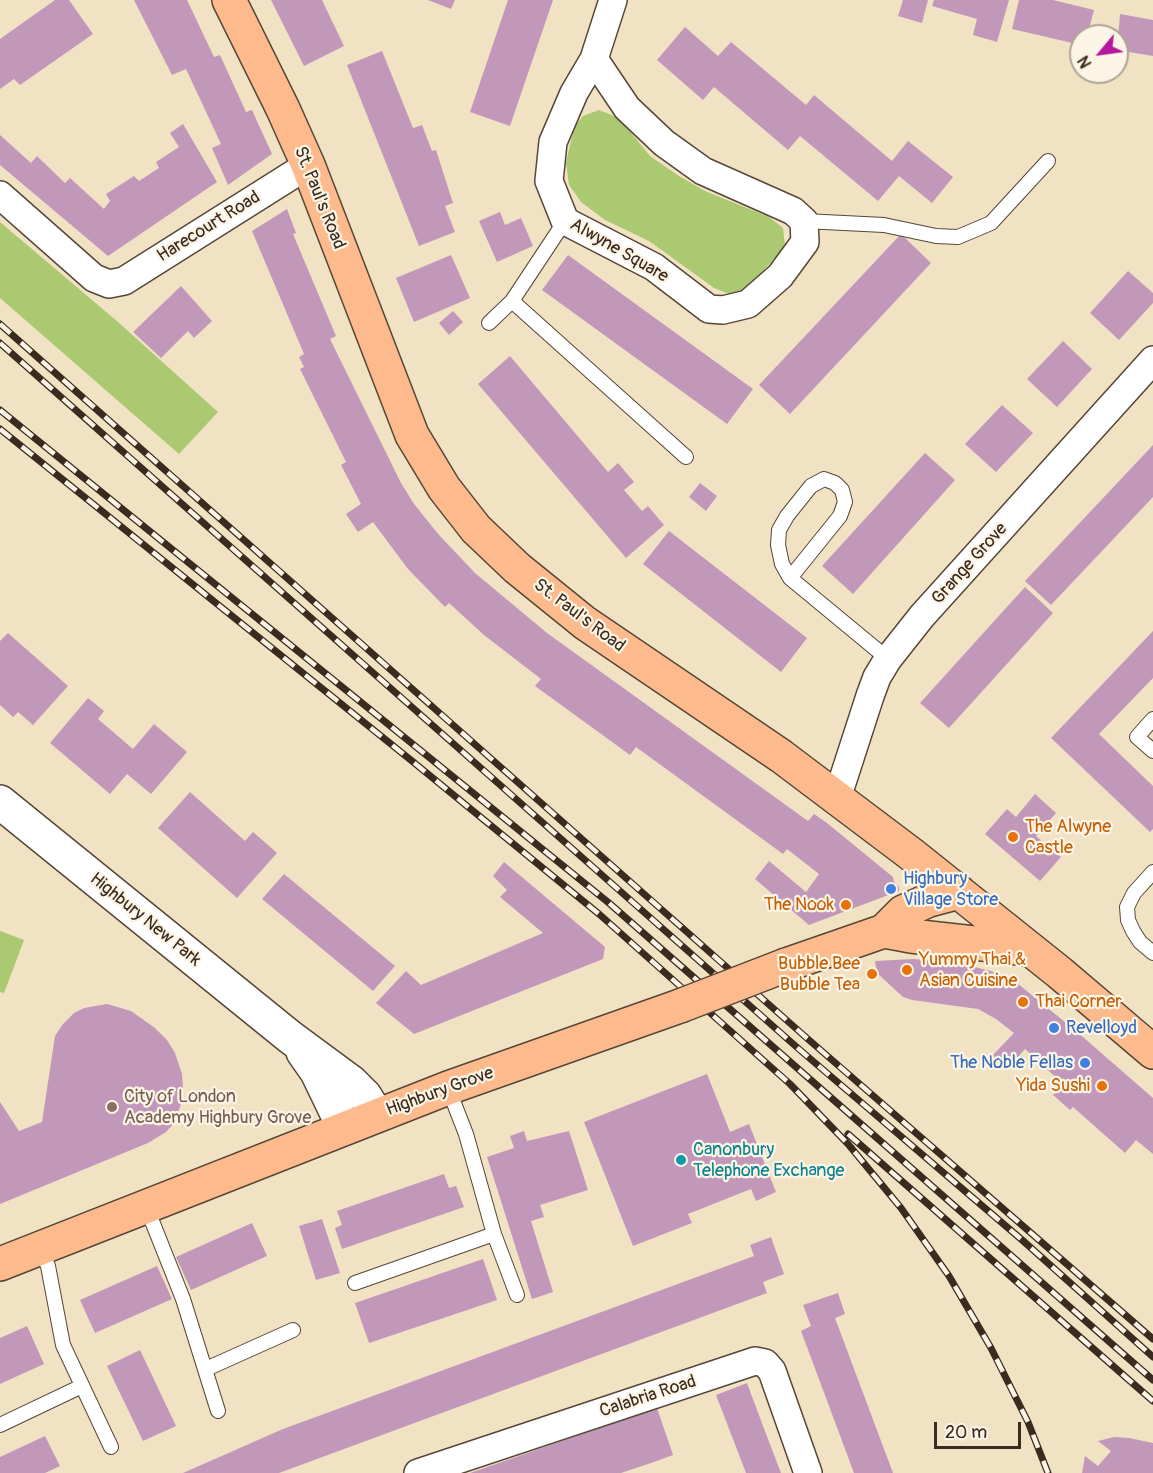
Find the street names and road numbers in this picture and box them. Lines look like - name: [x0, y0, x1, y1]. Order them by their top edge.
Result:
- street label: St. Paul's Road: [289, 143, 349, 253]
- street label: Harecourt Road: [153, 187, 265, 267]
- street label: Alwyne Square: [566, 214, 672, 288]
- street label: Grange Grove: [928, 519, 1012, 609]
- street label: St. Paul's Road: [529, 575, 629, 657]
- street label: Highbury New Park: [85, 869, 205, 971]
- street label: Highbury Grove: [383, 1063, 497, 1121]
- street label: Calabria Road: [597, 1371, 699, 1423]

